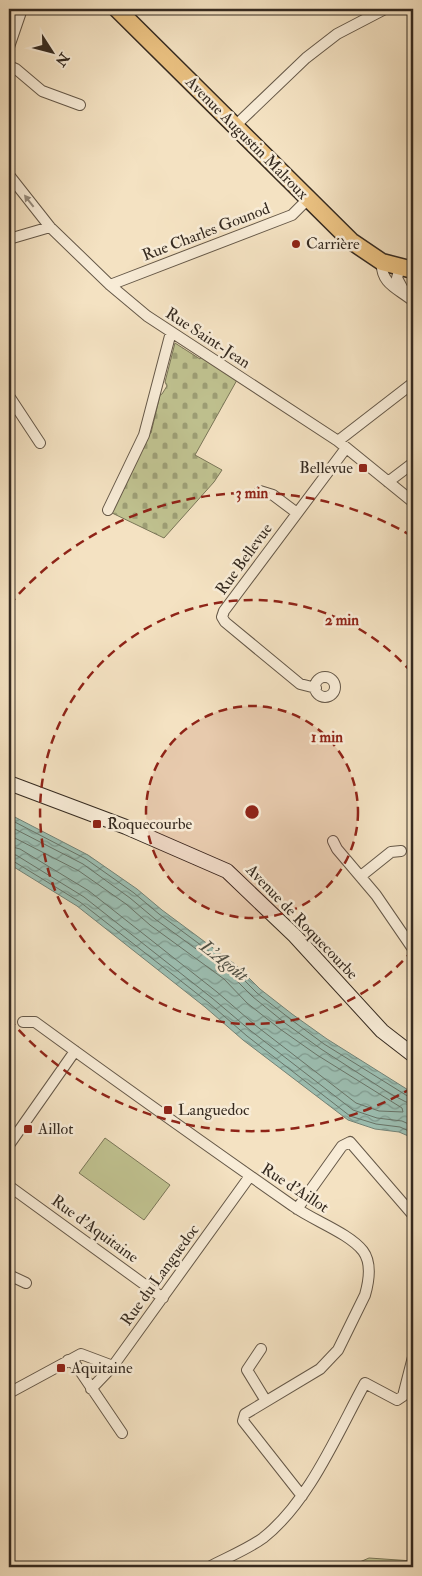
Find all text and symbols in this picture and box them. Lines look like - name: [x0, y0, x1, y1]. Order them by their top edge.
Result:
- north arrow: [28, 28, 78, 78]
- text: N: [51, 48, 73, 70]
- street label: Avenue Augustin Malroux: [181, 72, 313, 204]
- one-way arrow: [24, 195, 35, 208]
- street label: Rue Charles Gounod: [139, 198, 273, 266]
- place label: Carrière: [306, 234, 360, 254]
- marker: Carrière: [290, 238, 302, 250]
- street label: Rue Saint-Jean: [161, 303, 254, 374]
- place label: Bellevue: [299, 458, 353, 478]
- marker: Bellevue: [357, 462, 369, 474]
- text: 3 min: [236, 484, 268, 503]
- street label: Rue Bellevue: [211, 519, 277, 599]
- text: 2 min: [325, 611, 359, 630]
- text: 1 min: [311, 728, 343, 747]
- centre of rings: [243, 803, 261, 821]
- place label: Roquecourbe: [107, 814, 193, 834]
- marker: Roquecourbe: [91, 818, 103, 830]
- street label: Avenue de Roquecourbe: [241, 859, 362, 984]
- water label: L'Agoût: [195, 934, 253, 987]
- place label: Languedoc: [178, 1100, 250, 1120]
- marker: Languedoc: [162, 1104, 174, 1116]
- place label: Aillot: [37, 1119, 73, 1139]
- marker: Aillot: [22, 1123, 34, 1135]
- street label: Rue d'Aillot: [258, 1159, 332, 1217]
- street label: Rue d'Aquitaine: [48, 1191, 143, 1267]
- street label: Rue du Languedoc: [116, 1220, 204, 1330]
- place label: Aquitaine: [70, 1358, 133, 1378]
- marker: Aquitaine: [55, 1362, 67, 1374]

